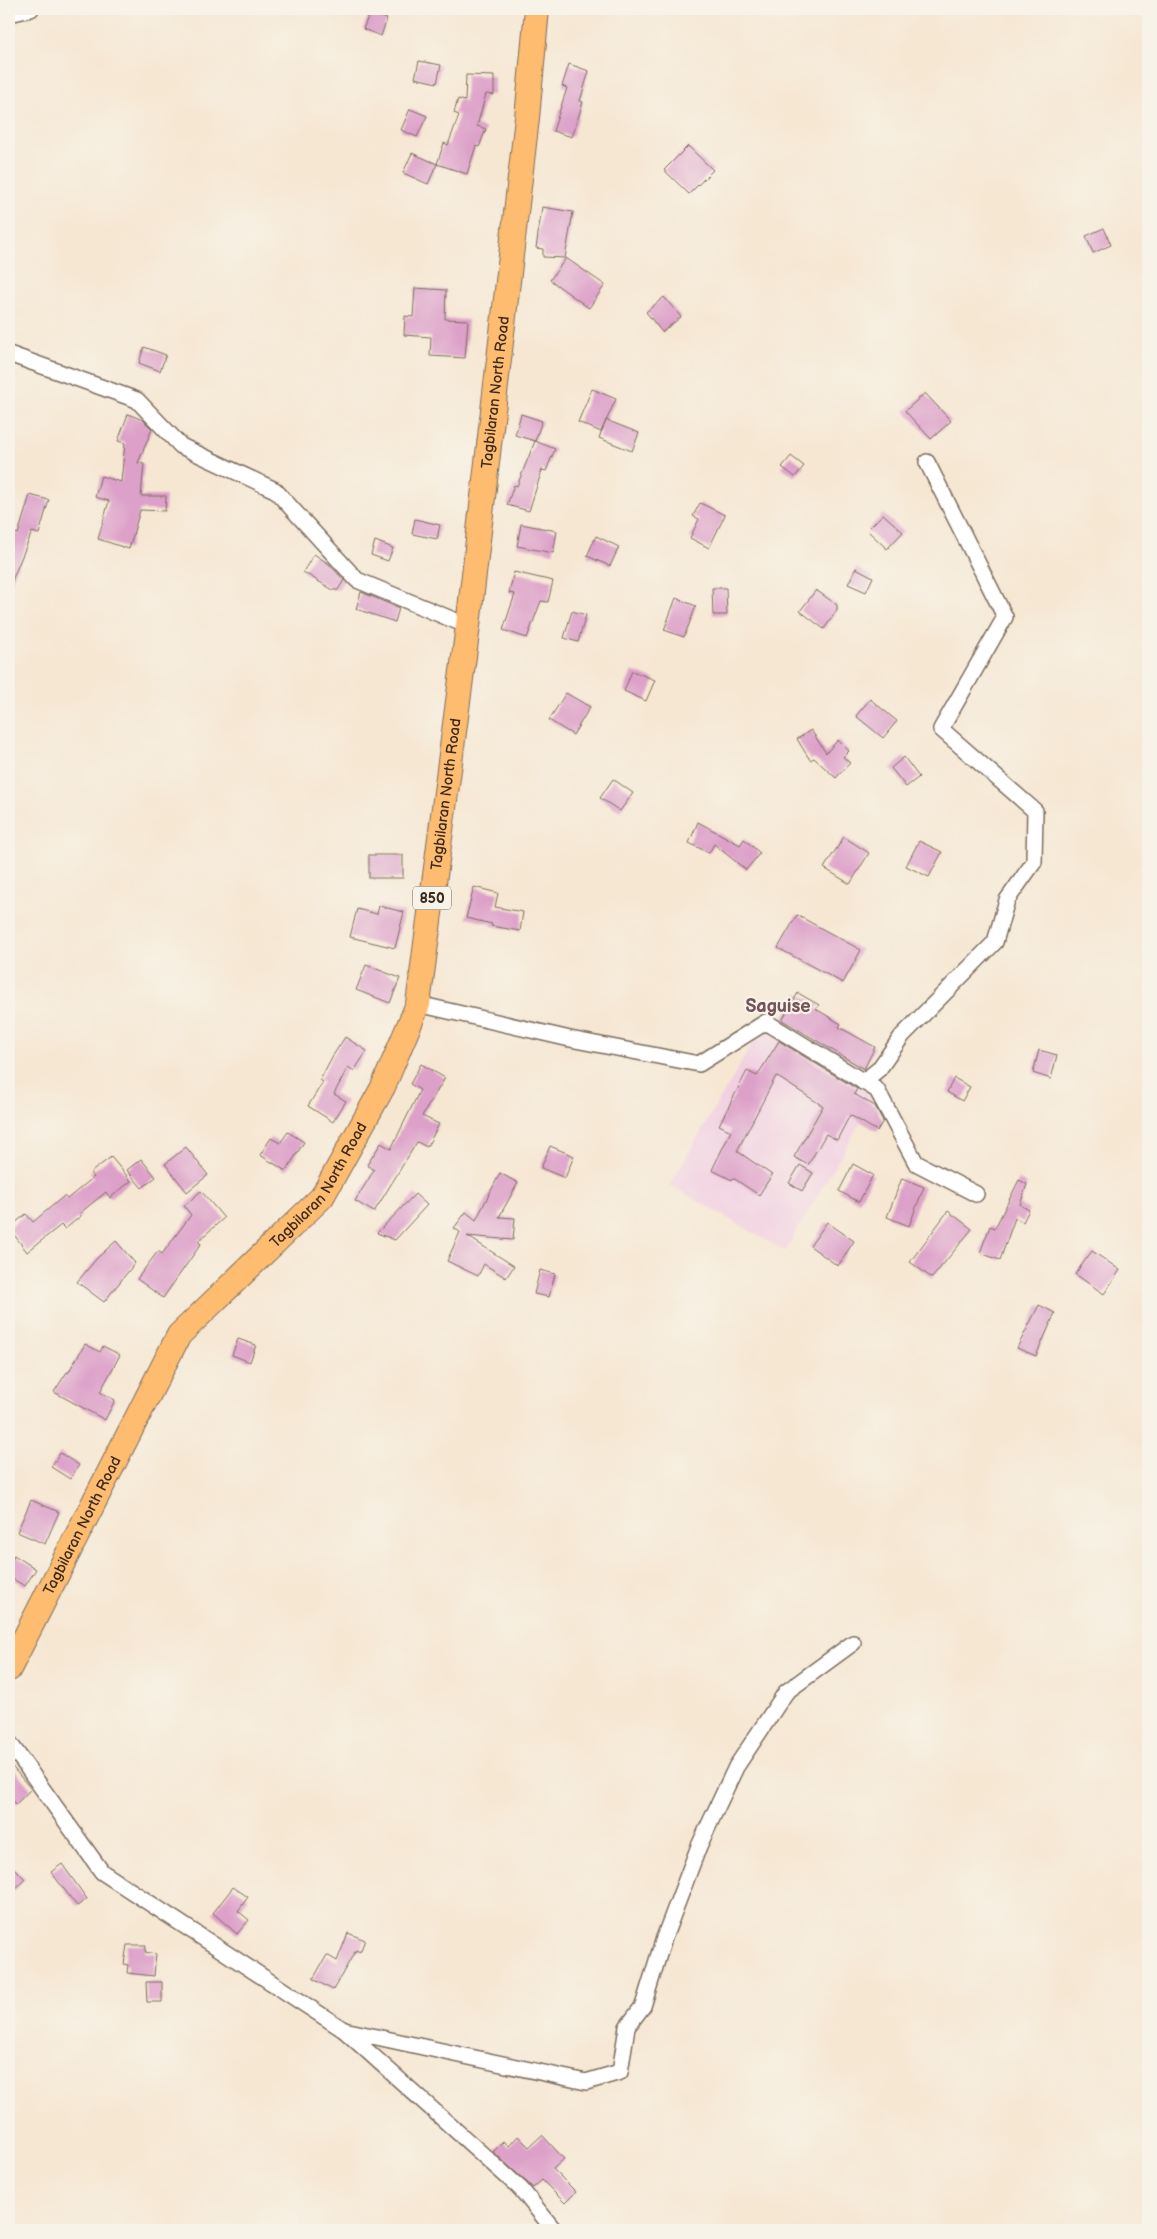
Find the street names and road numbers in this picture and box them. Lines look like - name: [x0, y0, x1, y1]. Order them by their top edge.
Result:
- street label: Tagbilaran North Road: [477, 315, 513, 469]
- street label: Tagbilaran North Road: [426, 717, 465, 871]
- road number: 850: [413, 886, 451, 910]
- street label: Tagbilaran North Road: [266, 1119, 371, 1252]
- street label: Tagbilaran North Road: [39, 1453, 125, 1598]

